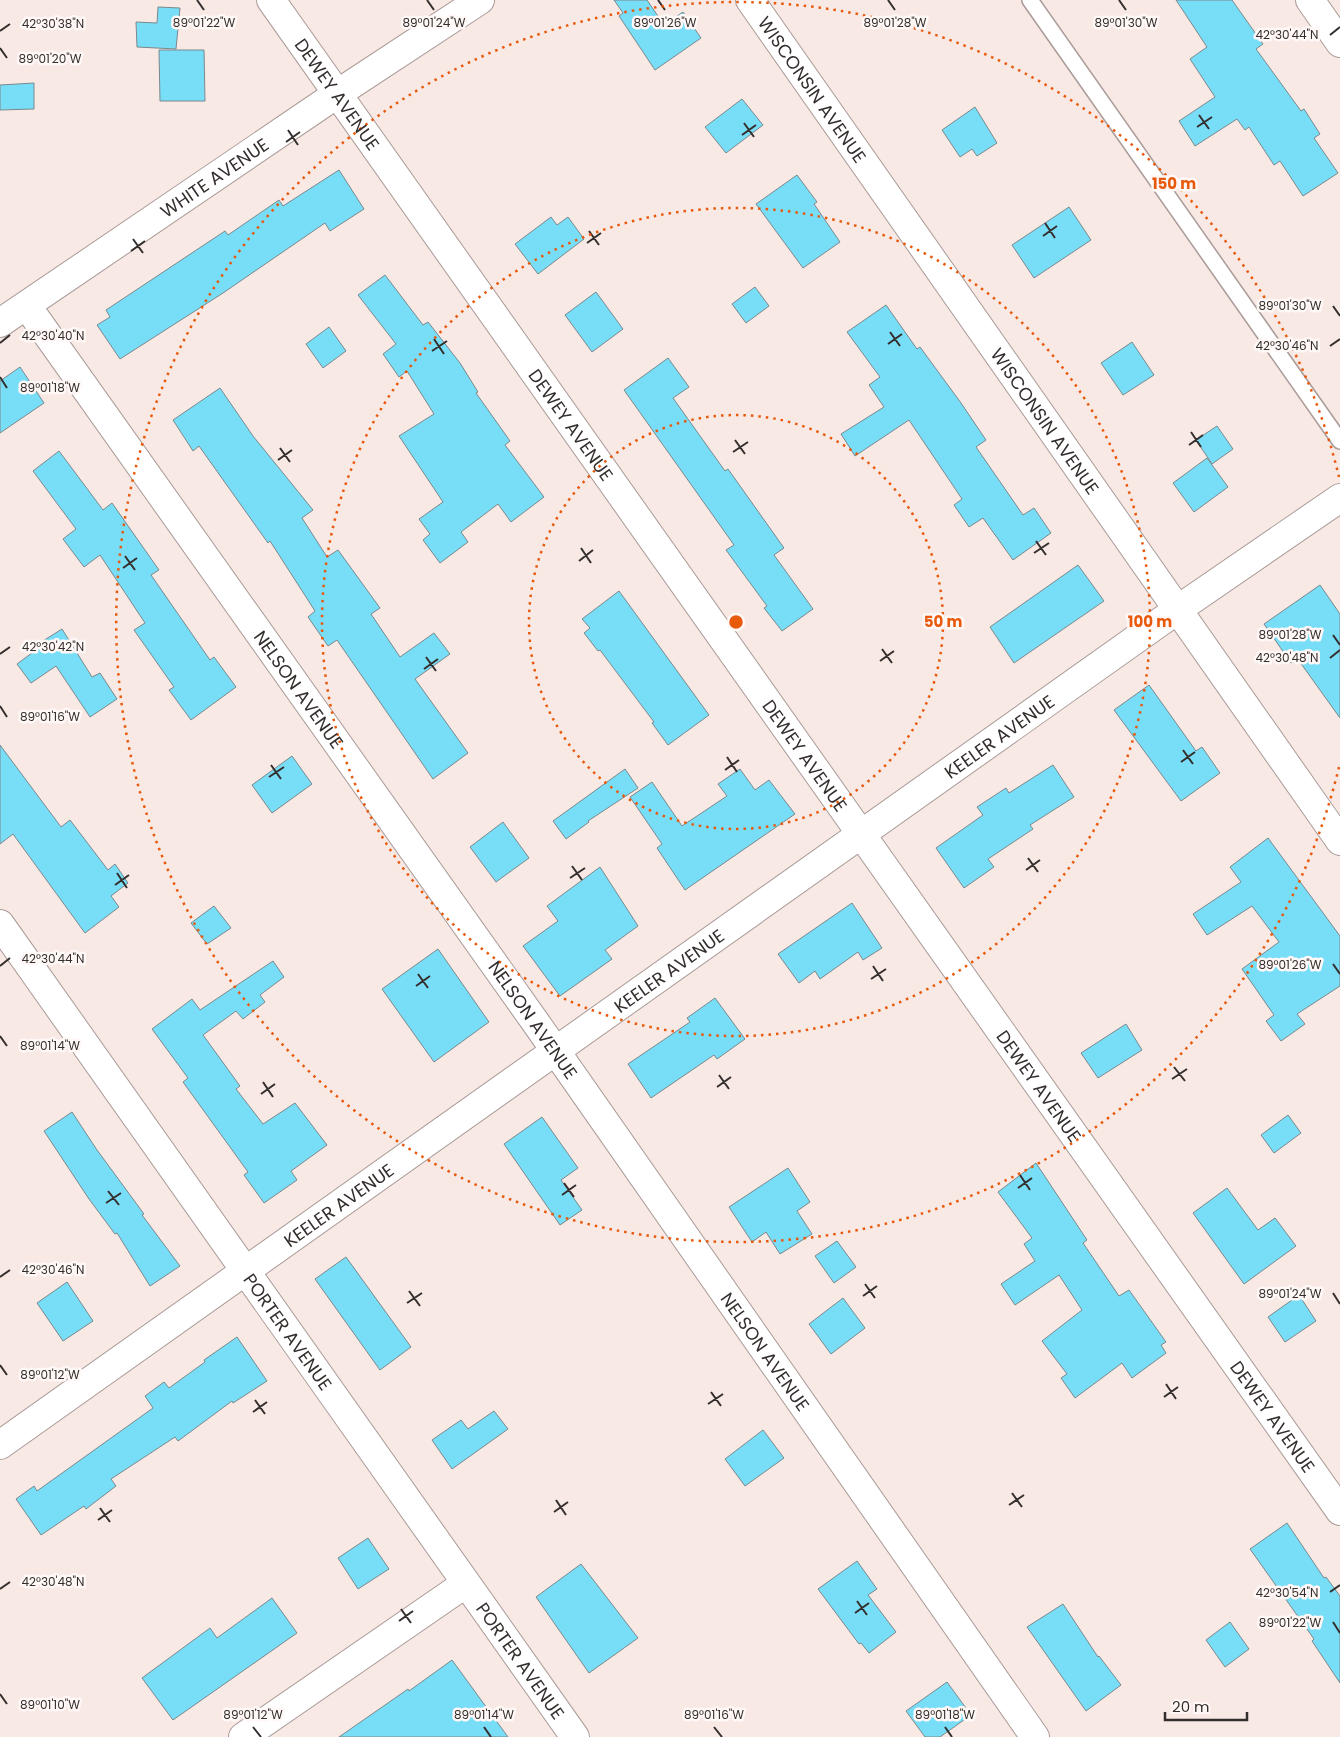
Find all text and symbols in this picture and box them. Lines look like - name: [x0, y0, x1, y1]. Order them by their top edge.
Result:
- street label: WISCONSIN AVENUE: [753, 11, 873, 167]
- text: 89°01'22"W: [173, 14, 235, 31]
- text: 89°01'24"W: [402, 14, 466, 31]
- text: 89°01'26"W: [633, 14, 697, 31]
- text: 89°01'28"W: [863, 14, 927, 31]
- text: 89°01'30"W: [1094, 14, 1158, 31]
- text: 42°30'38"N: [22, 15, 84, 32]
- text: 42°30'44"N: [1256, 26, 1318, 43]
- street label: DEWEY AVENUE: [289, 33, 386, 155]
- text: 89°01'20"W: [19, 50, 82, 67]
- street label: WHITE AVENUE: [155, 132, 273, 223]
- text: 150 m: [1152, 173, 1196, 194]
- text: 89°01'30"W: [1258, 297, 1322, 314]
- text: 42°30'40"N: [22, 327, 84, 344]
- text: 42°30'46"N: [1256, 337, 1319, 354]
- street label: WISCONSIN AVENUE: [985, 343, 1105, 499]
- street label: DEWEY AVENUE: [523, 364, 620, 485]
- text: 89°01'18"W: [20, 379, 80, 396]
- text: 50 m: [924, 611, 962, 632]
- text: 100 m: [1128, 611, 1172, 632]
- centre of rings: [727, 613, 745, 631]
- street label: NELSON AVENUE: [249, 625, 350, 753]
- text: 89°01'28"W: [1258, 626, 1322, 643]
- text: 42°30'42"N: [22, 638, 84, 655]
- text: 42°30'48"N: [1256, 649, 1318, 666]
- street label: KEELER AVENUE: [939, 688, 1059, 784]
- street label: DEWEY AVENUE: [757, 694, 853, 816]
- text: 89°01'16"W: [20, 708, 80, 725]
- street label: KEELER AVENUE: [609, 923, 729, 1018]
- text: 42°30'44"N: [22, 950, 84, 967]
- street label: NELSON AVENUE: [483, 955, 584, 1084]
- text: 89°01'26"W: [1258, 956, 1322, 973]
- street label: DEWEY AVENUE: [991, 1025, 1087, 1147]
- text: 89°01'14"W: [20, 1037, 80, 1054]
- street label: KEELER AVENUE: [278, 1157, 399, 1253]
- text: 42°30'46"N: [22, 1261, 85, 1278]
- street label: PORTER AVENUE: [238, 1268, 338, 1395]
- text: 89°01'24"W: [1258, 1285, 1322, 1302]
- street label: NELSON AVENUE: [715, 1287, 816, 1416]
- street label: DEWEY AVENUE: [1225, 1355, 1321, 1477]
- text: 89°01'12"W: [20, 1366, 80, 1383]
- text: 42°30'48"N: [22, 1573, 84, 1590]
- text: 42°30'54"N: [1256, 1584, 1318, 1601]
- street label: PORTER AVENUE: [471, 1597, 571, 1724]
- text: 89°01'22"W: [1259, 1614, 1321, 1631]
- scale bar: [1165, 1690, 1248, 1722]
- text: 89°01'10"W: [20, 1696, 80, 1713]
- text: 20 m: [1172, 1696, 1210, 1717]
- text: 89°01'12"W: [223, 1706, 283, 1723]
- text: 89°01'14"W: [454, 1706, 514, 1723]
- text: 89°01'16"W: [684, 1706, 744, 1723]
- text: 89°01'18"W: [915, 1706, 975, 1723]

